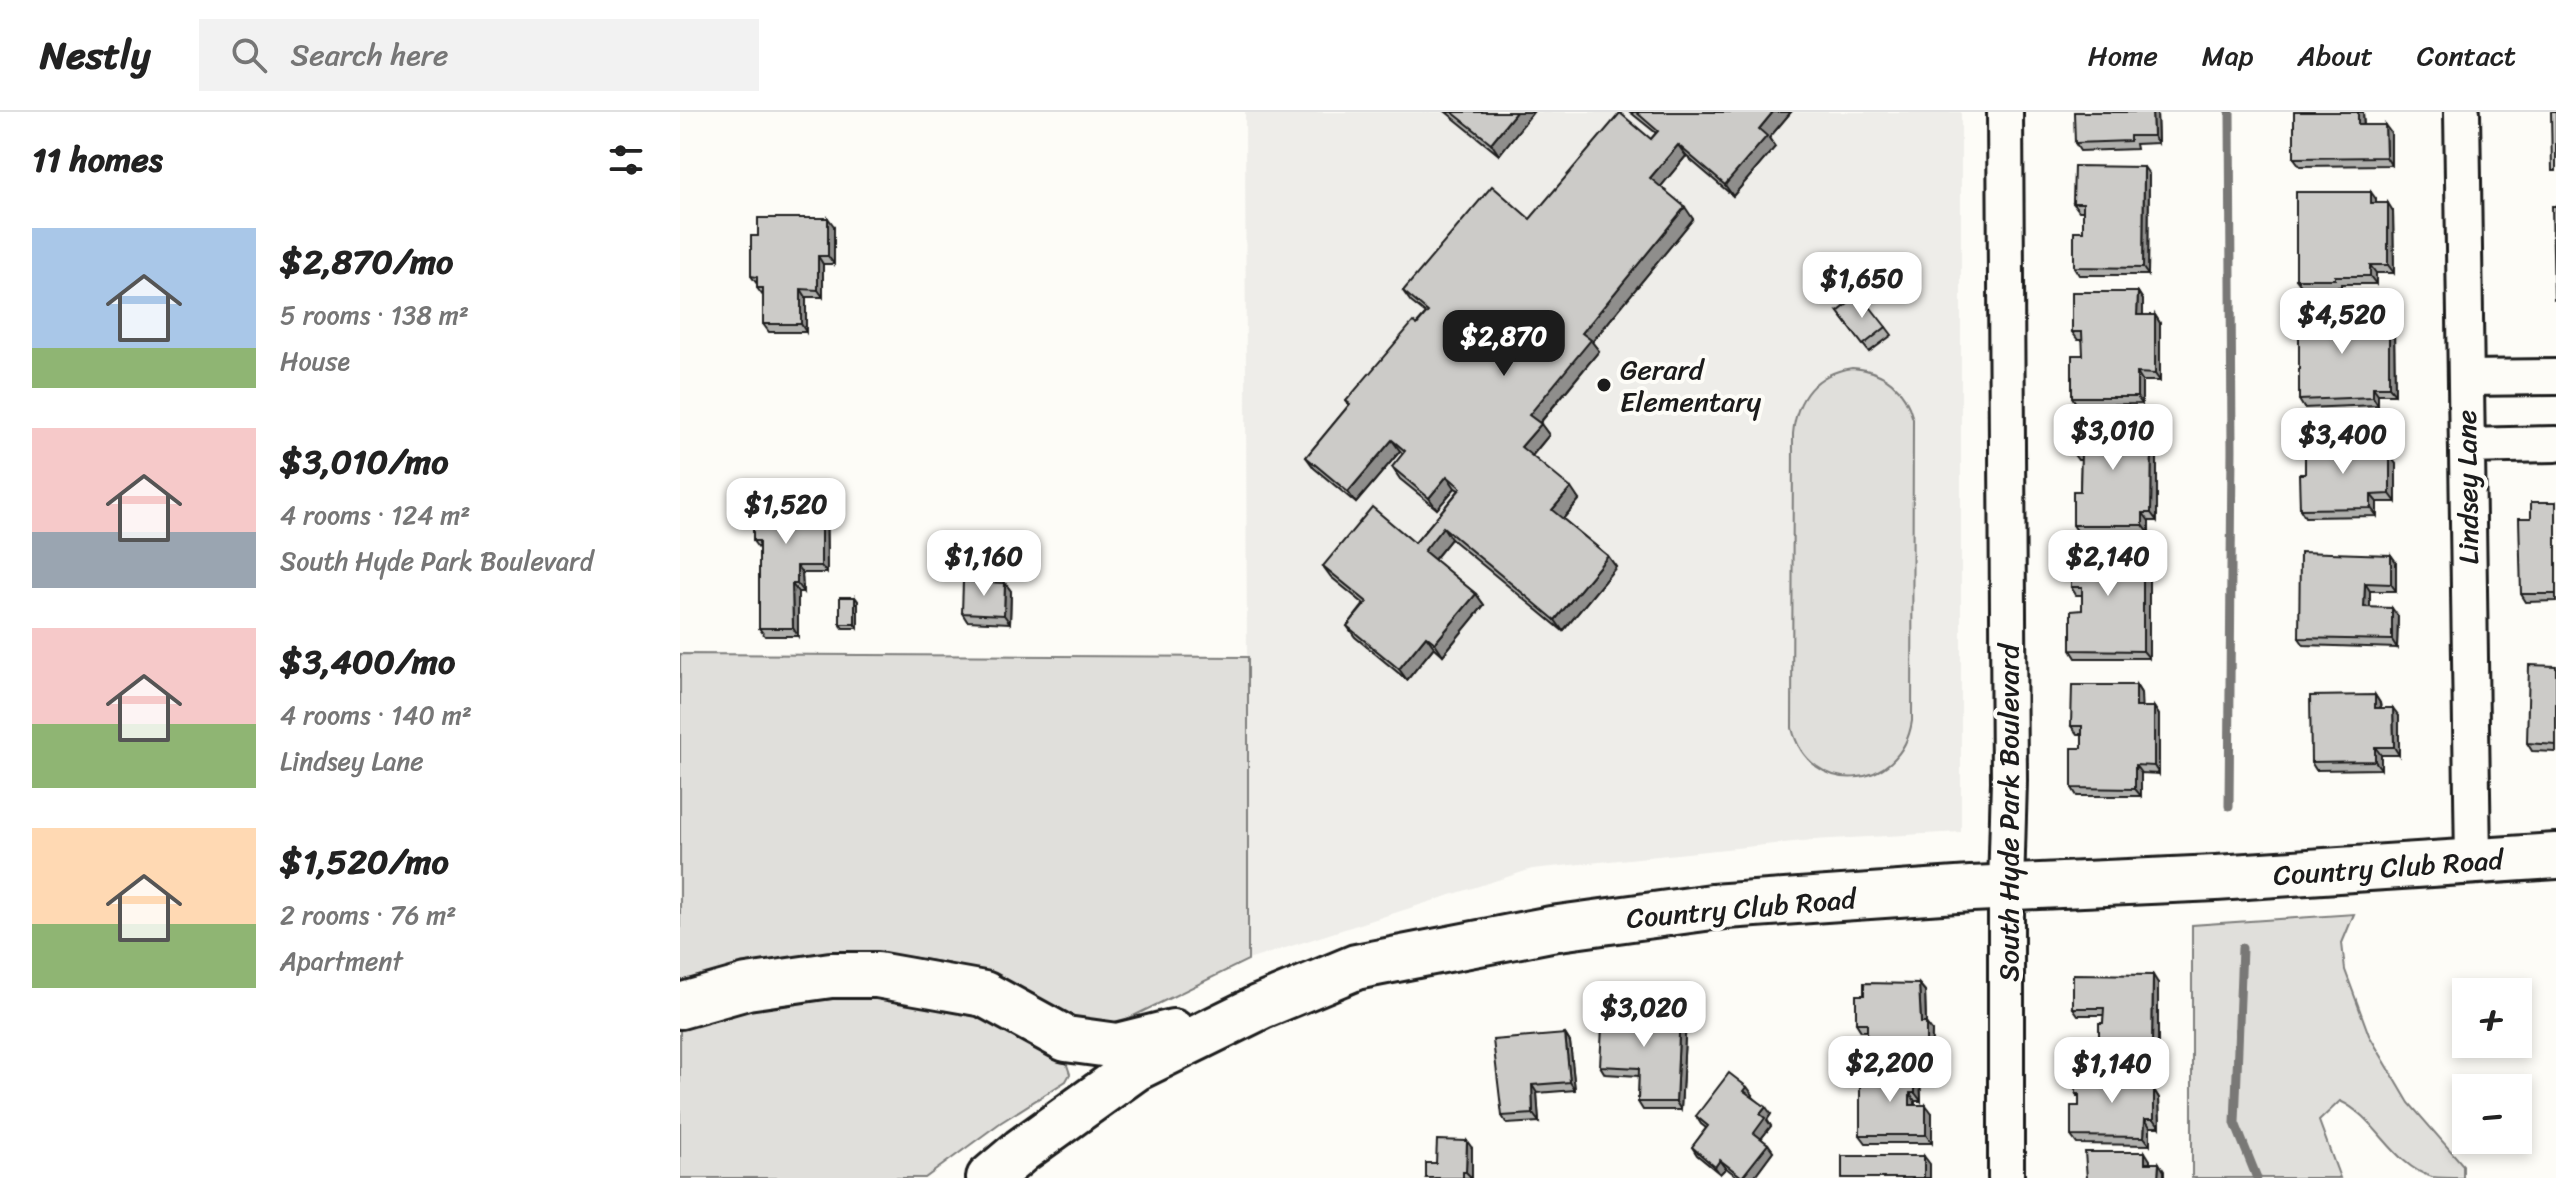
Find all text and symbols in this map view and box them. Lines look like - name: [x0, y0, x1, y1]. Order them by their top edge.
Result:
- search box: [199, 19, 759, 91]
- text: Nestly: [40, 22, 151, 89]
- text: Search here: [291, 28, 449, 82]
- text: Home: [2088, 31, 2158, 80]
- text: Map: [2202, 31, 2253, 80]
- text: About: [2297, 31, 2373, 80]
- text: Contact: [2417, 31, 2516, 80]
- icon: search: [227, 33, 271, 77]
- text: 11 homes: [32, 130, 163, 190]
- icon: filters: [604, 138, 648, 182]
- text: $2,870/mo: [280, 232, 453, 292]
- pin: $1,650: [1797, 252, 1927, 320]
- text: $1,650: [1821, 255, 1903, 301]
- icon: home: [96, 260, 192, 356]
- pin: $4,520: [2277, 288, 2407, 356]
- text: $4,520: [2298, 291, 2386, 337]
- text: 5 rooms · 138 m²: [280, 292, 469, 338]
- pin: $2,870: [1439, 310, 1569, 378]
- text: $2,870: [1461, 313, 1547, 359]
- text: House: [280, 338, 350, 384]
- place label: Gerard Elementary: [1620, 345, 1762, 426]
- marker: Gerard Elementary: [1595, 376, 1613, 394]
- pin: $3,010: [2048, 404, 2178, 472]
- text: $3,010: [2072, 407, 2154, 453]
- pin: $3,400: [2278, 408, 2408, 476]
- street label: Lindsey Lane: [2442, 409, 2493, 565]
- text: $3,400: [2299, 411, 2387, 457]
- text: $3,010/mo: [280, 432, 449, 492]
- icon: home: [96, 460, 192, 556]
- pin: $1,520: [721, 478, 851, 546]
- text: $1,520: [745, 481, 827, 527]
- text: 4 rooms · 124 m²: [280, 492, 471, 538]
- pin: $1,160: [919, 530, 1049, 598]
- pin: $2,140: [2043, 530, 2173, 598]
- text: $1,160: [945, 533, 1023, 579]
- text: $2,140: [2066, 533, 2150, 579]
- text: South Hyde Park Boulevard: [280, 538, 593, 584]
- text: $3,400/mo: [280, 632, 455, 692]
- street label: South Hyde Park Boulevard: [1984, 642, 2033, 982]
- icon: home: [96, 660, 192, 756]
- text: 4 rooms · 140 m²: [280, 692, 472, 738]
- text: Lindsey Lane: [280, 738, 424, 784]
- text: $1,520/mo: [280, 832, 449, 892]
- street label: Country Club Road: [2272, 835, 2507, 900]
- icon: home: [96, 860, 192, 956]
- street label: Country Club Road: [1624, 874, 1860, 943]
- text: 2 rooms · 76 m²: [280, 892, 457, 938]
- text: Apartment: [280, 938, 403, 984]
- map controls: [2452, 978, 2532, 1154]
- button: +: [2452, 978, 2532, 1058]
- pin: $3,020: [1579, 981, 1709, 1049]
- text: $3,020: [1601, 984, 1687, 1030]
- pin: $2,200: [1825, 1036, 1955, 1104]
- pin: $1,140: [2047, 1037, 2177, 1105]
- text: $2,200: [1846, 1039, 1934, 1085]
- text: $1,140: [2072, 1040, 2152, 1086]
- button: −: [2452, 1074, 2532, 1154]

